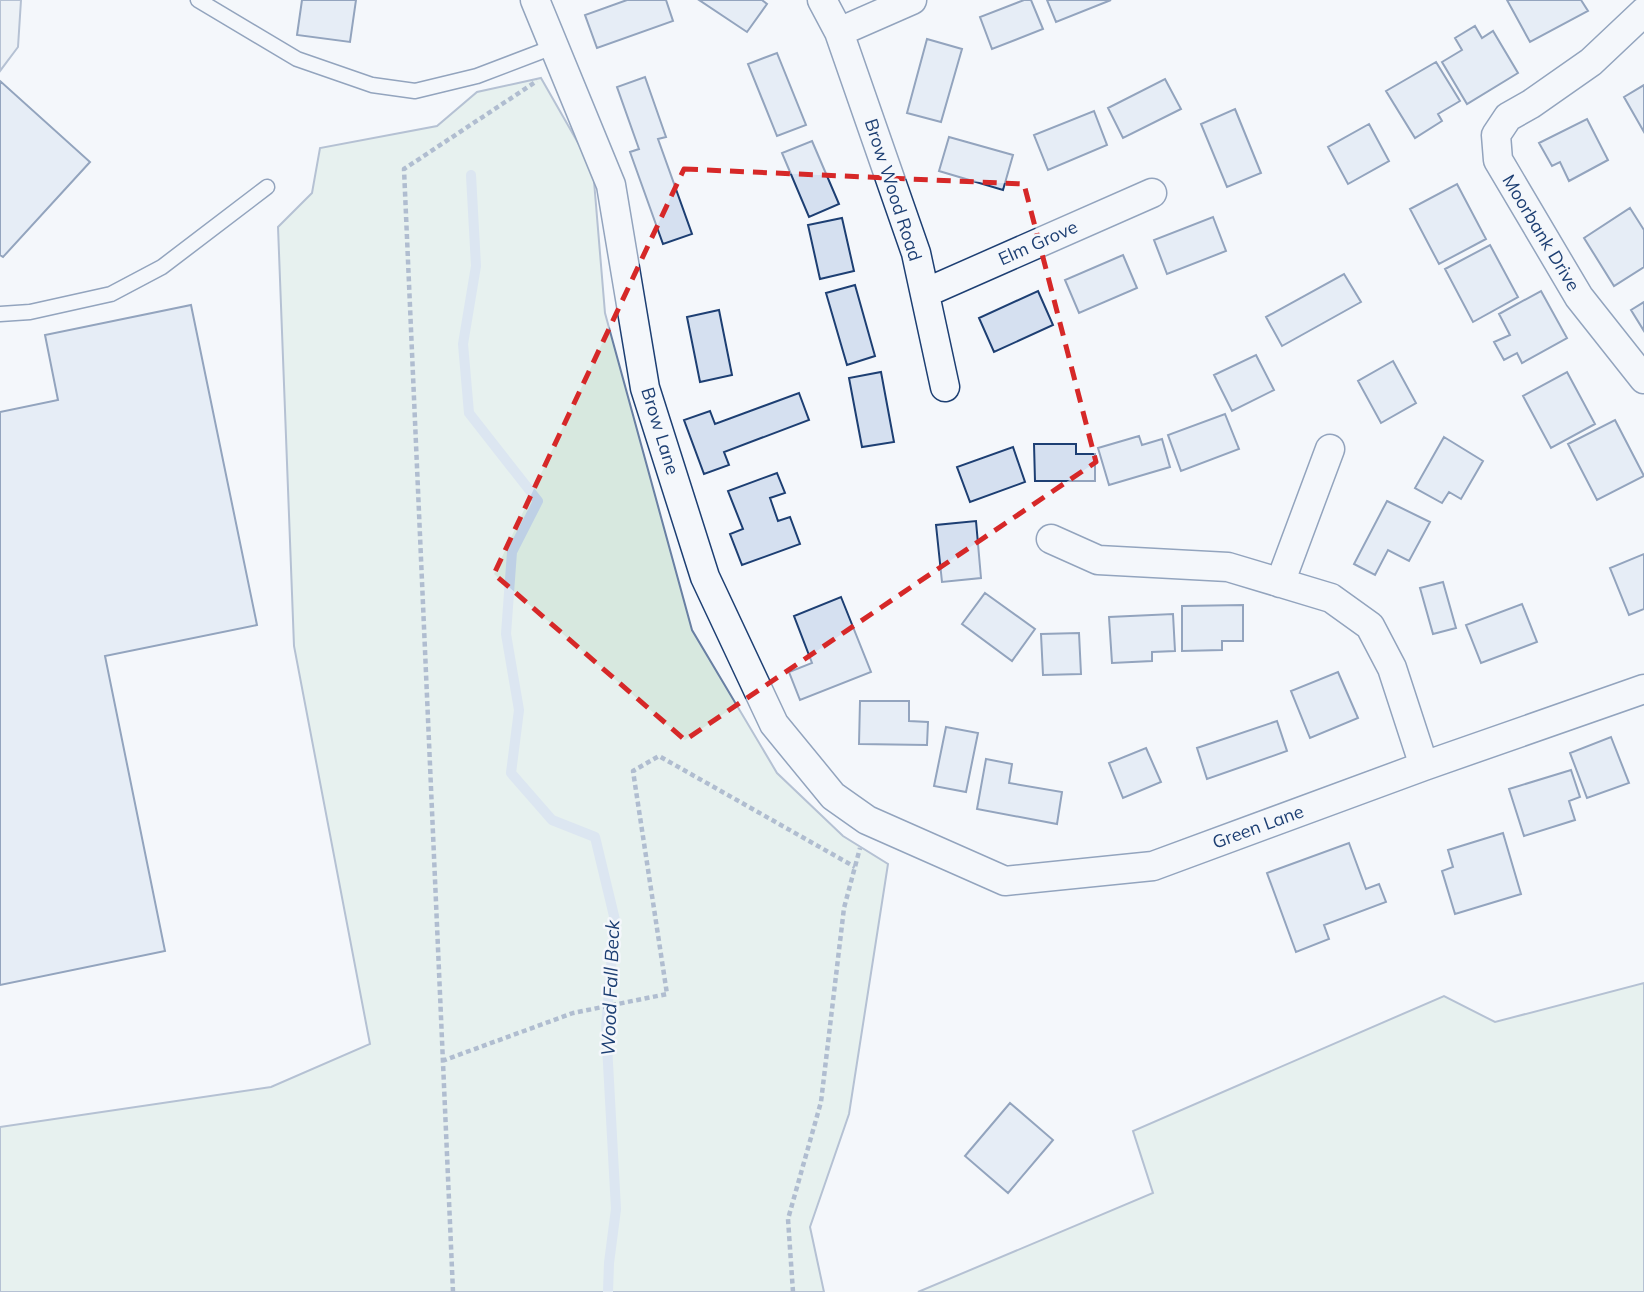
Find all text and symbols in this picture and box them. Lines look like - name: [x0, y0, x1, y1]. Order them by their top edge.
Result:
- street label: Brow Wood Road: [860, 116, 927, 264]
- street label: Moorbank Drive: [1498, 170, 1585, 295]
- street label: Elm Grove: [995, 215, 1081, 270]
- street label: Brow Lane: [636, 384, 685, 477]
- street label: Green Lane: [1209, 799, 1307, 854]
- water label: Wood Fall Beck: [596, 918, 624, 1056]

